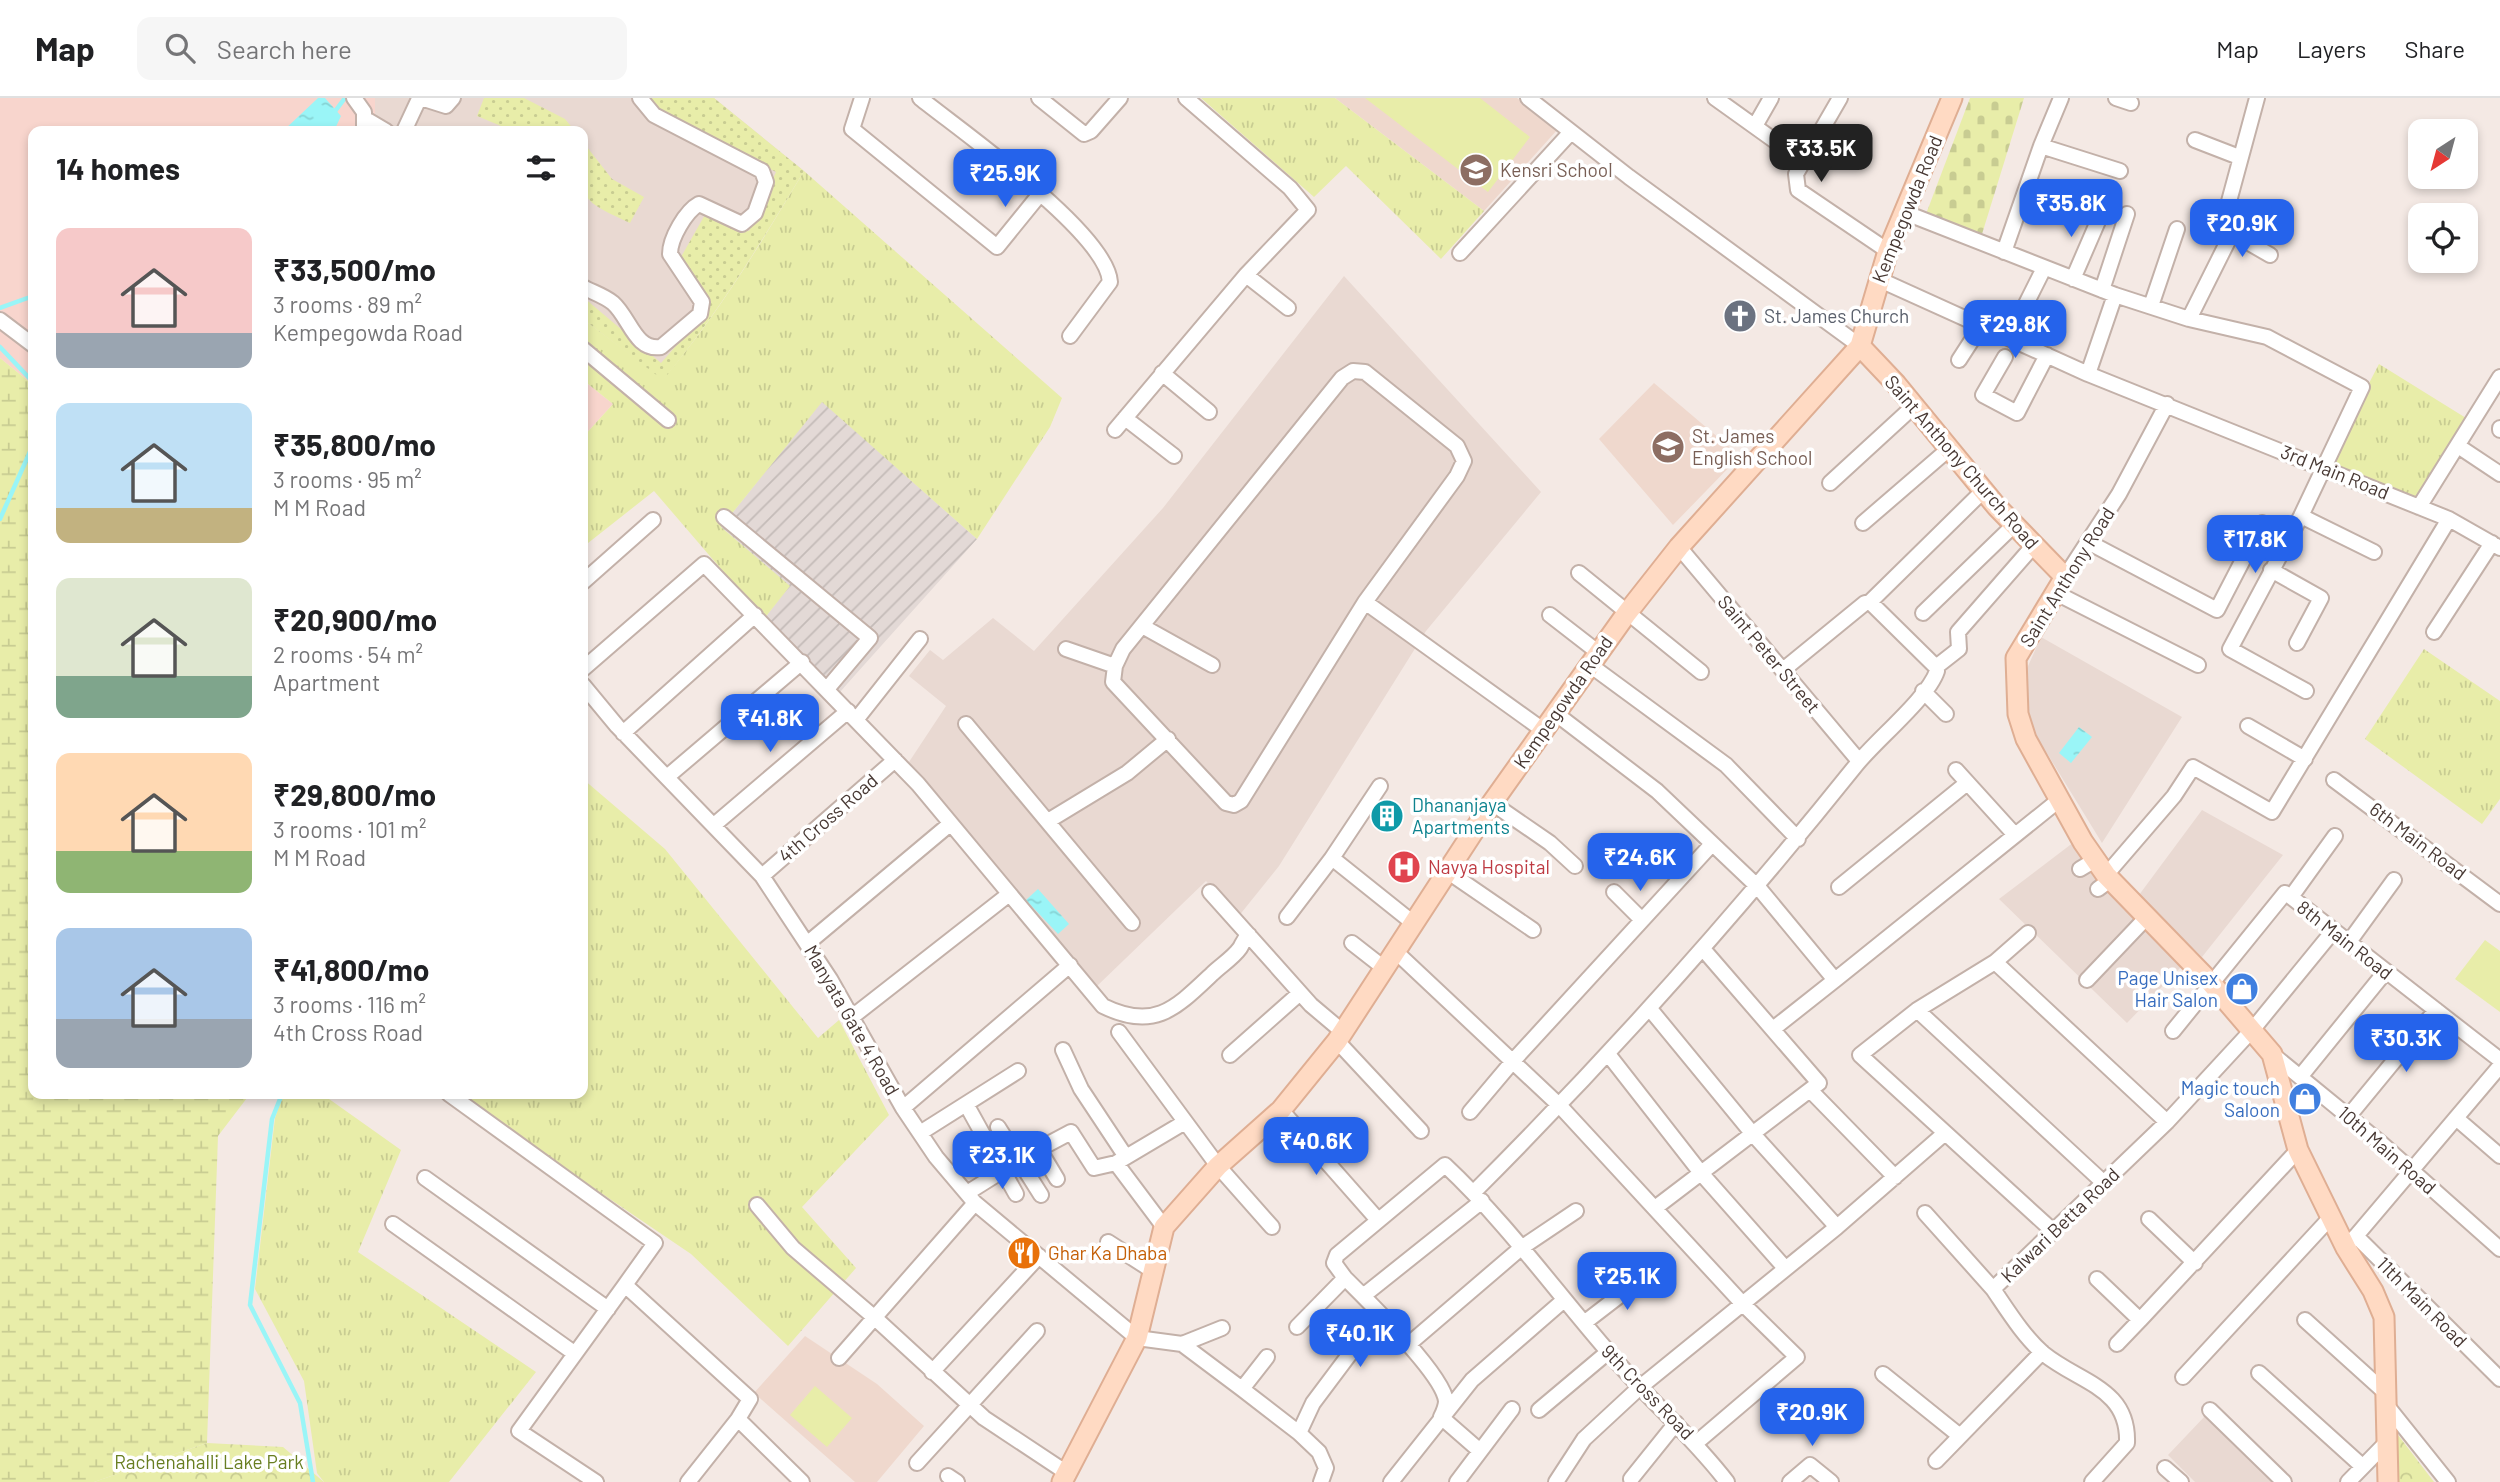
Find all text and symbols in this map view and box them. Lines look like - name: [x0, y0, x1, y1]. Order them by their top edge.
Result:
- search box: [137, 17, 627, 80]
- text: Map: [35, 28, 95, 68]
- icon: search: [161, 29, 199, 67]
- text: Search here: [217, 33, 352, 64]
- text: Map: [2216, 34, 2259, 63]
- text: Layers: [2297, 34, 2366, 63]
- text: Share: [2404, 34, 2465, 63]
- north arrow: [2408, 119, 2478, 189]
- map controls: [2408, 119, 2478, 273]
- pin: ₹33.5K: [1764, 125, 1878, 184]
- street label: Kempegowda Road: [1866, 132, 1947, 286]
- text: ₹33.5K: [1785, 133, 1857, 161]
- icon: filters: [522, 149, 560, 187]
- text: 14 homes: [56, 150, 180, 186]
- pin: ₹25.9K: [948, 150, 1062, 209]
- school or university icon: Kensri School: [1457, 151, 1495, 189]
- text: ₹25.9K: [969, 158, 1041, 186]
- place label: Kensri School: [1500, 158, 1613, 181]
- pin: ₹35.8K: [2014, 180, 2128, 239]
- text: ₹35.8K: [2035, 188, 2107, 216]
- pin: ₹20.9K: [2185, 200, 2299, 259]
- button: locate: [2408, 203, 2478, 273]
- text: ₹20.9K: [2206, 208, 2278, 236]
- text: ₹33,500/mo: [273, 251, 436, 287]
- icon: home: [112, 256, 196, 340]
- text: 3 rooms · 89 m²: [273, 290, 422, 318]
- church icon: St. James Church: [1721, 297, 1759, 335]
- pin: ₹29.8K: [1958, 300, 2072, 360]
- place label: St. James Church: [1764, 304, 1909, 327]
- text: ₹29.8K: [1979, 309, 2051, 337]
- text: Kempegowda Road: [273, 318, 463, 346]
- street label: Saint Anthony Church Road: [1881, 370, 2044, 553]
- place label: St. James English School: [1692, 424, 1812, 469]
- text: ₹35,800/mo: [273, 426, 436, 462]
- school or university icon: St. James English School: [1649, 428, 1687, 466]
- icon: home: [112, 431, 196, 515]
- street label: 3rd Main Road: [2278, 439, 2393, 504]
- text: 3 rooms · 95 m²: [273, 465, 422, 493]
- text: M M Road: [273, 493, 366, 521]
- street label: Saint Anthony Road: [2014, 503, 2119, 651]
- pin: ₹17.8K: [2198, 516, 2312, 575]
- text: ₹17.8K: [2223, 524, 2287, 552]
- street label: Saint Peter Street: [1713, 590, 1825, 717]
- text: ₹20,900/mo: [273, 601, 437, 637]
- icon: home: [112, 606, 196, 690]
- street label: Kempegowda Road: [1508, 631, 1617, 773]
- text: 2 rooms · 54 m²: [273, 640, 423, 668]
- text: Apartment: [273, 668, 380, 696]
- pin: ₹41.8K: [713, 694, 827, 754]
- text: ₹41.8K: [737, 703, 803, 731]
- street label: 4th Cross Road: [773, 768, 882, 867]
- text: ₹29,800/mo: [273, 776, 436, 812]
- icon: home: [112, 781, 196, 865]
- place label: Dhananjaya Apartments: [1412, 793, 1510, 838]
- building icon: Dhananjaya Apartments: [1368, 797, 1406, 835]
- street label: 6th Main Road: [2365, 797, 2471, 884]
- text: 3 rooms · 101 m²: [273, 815, 426, 843]
- pin: ₹24.6K: [1583, 834, 1697, 893]
- text: ₹24.6K: [1604, 842, 1676, 870]
- text: M M Road: [273, 843, 366, 871]
- hospital icon: Navya Hospital: [1385, 848, 1423, 886]
- place label: Navya Hospital: [1428, 855, 1550, 878]
- street label: 8th Main Road: [2293, 895, 2398, 984]
- street label: Manyata Gate 4 Road: [800, 940, 905, 1099]
- text: ₹41,800/mo: [273, 951, 429, 987]
- icon: home: [112, 956, 196, 1040]
- place label: Page Unisex Hair Salon: [2118, 966, 2218, 1011]
- shop icon: Page Unisex Hair Salon: [2223, 970, 2261, 1008]
- text: 3 rooms · 116 m²: [273, 990, 426, 1018]
- pin: ₹30.3K: [2349, 1014, 2463, 1074]
- text: 4th Cross Road: [273, 1018, 423, 1046]
- text: ₹30.3K: [2370, 1023, 2442, 1051]
- place label: Magic touch Saloon: [2181, 1076, 2280, 1121]
- shop icon: Magic touch Saloon: [2286, 1080, 2324, 1118]
- street label: 10th Main Road: [2334, 1101, 2441, 1199]
- pin: ₹40.6K: [1259, 1118, 1373, 1177]
- text: ₹40.6K: [1279, 1126, 1353, 1154]
- pin: ₹23.1K: [945, 1132, 1059, 1191]
- text: ₹23.1K: [969, 1140, 1035, 1168]
- street label: Kalwari Betta Road: [1996, 1162, 2124, 1287]
- restaurant icon: Ghar Ka Dhaba: [1005, 1234, 1043, 1272]
- place label: Ghar Ka Dhaba: [1048, 1241, 1167, 1264]
- pin: ₹25.1K: [1570, 1252, 1684, 1312]
- street label: 11th Main Road: [2372, 1252, 2472, 1352]
- text: ₹25.1K: [1593, 1261, 1661, 1289]
- pin: ₹40.1K: [1303, 1310, 1417, 1369]
- text: ₹40.1K: [1326, 1318, 1394, 1346]
- street label: 9th Cross Road: [1597, 1339, 1699, 1444]
- pin: ₹20.9K: [1755, 1388, 1869, 1448]
- text: ₹20.9K: [1776, 1397, 1848, 1425]
- park label: Rachenahalli Lake Park: [114, 1450, 304, 1473]

